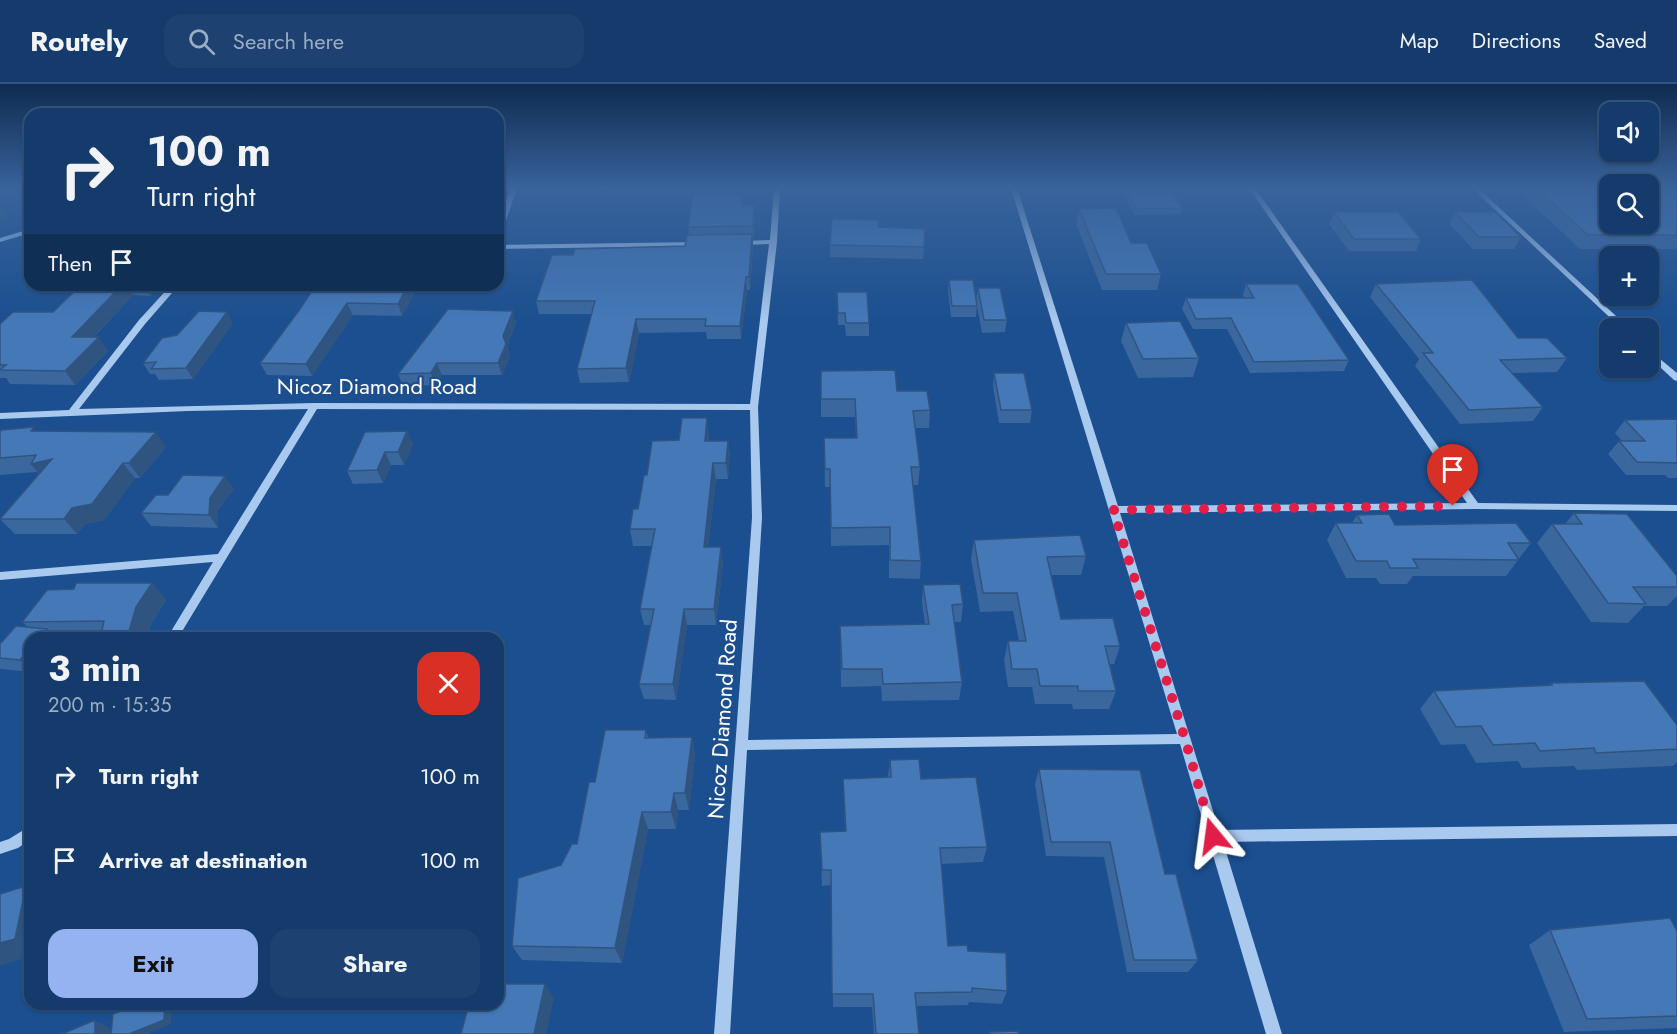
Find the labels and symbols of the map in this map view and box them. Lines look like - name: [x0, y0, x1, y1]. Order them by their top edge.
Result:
- street label: Nicoz Diamond Road: [277, 370, 477, 402]
- pin: [1427, 444, 1478, 506]
- street label: Nicoz Diamond Road: [699, 618, 745, 820]
- position arrow: [1181, 804, 1245, 868]

